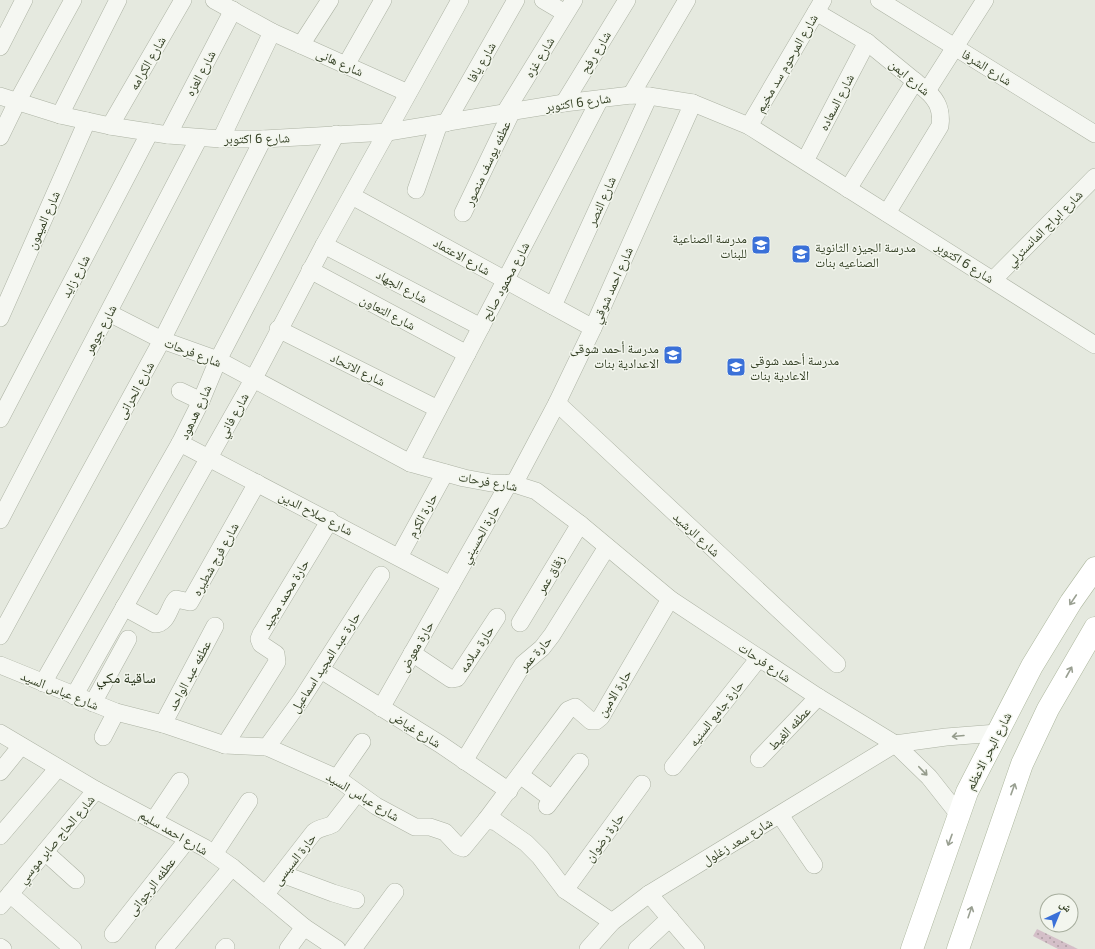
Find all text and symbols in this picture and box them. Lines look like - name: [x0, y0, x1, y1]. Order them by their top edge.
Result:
- street label: شارع المرحوم سد مخيم: [751, 11, 823, 116]
- street label: شارع رفح: [576, 28, 616, 77]
- street label: شارع الكرامه: [125, 33, 171, 94]
- street label: شارع غزه: [521, 34, 559, 81]
- street label: شارع يافا: [463, 39, 501, 86]
- street label: شارع هانى: [313, 45, 366, 81]
- street label: شارع الشرفا: [958, 45, 1015, 90]
- street label: شارع العزه: [181, 47, 220, 100]
- street label: شارع ايمن: [885, 55, 934, 100]
- street label: شارع السعاده: [815, 71, 859, 134]
- street label: شارع 6 اكتوبر: [543, 89, 612, 117]
- street label: عطفه يوسف منصور: [460, 117, 515, 209]
- street label: شارع 6 اكتوبر: [223, 129, 290, 149]
- street label: شارع النصر: [583, 174, 621, 230]
- street label: شارع ابراج المانسترلي: [1002, 186, 1088, 272]
- street label: شارع الميمون: [23, 188, 65, 253]
- place label: مدرسة الصناعية للبنات: [672, 230, 747, 261]
- street label: شارع الاعتماد: [430, 234, 493, 280]
- school or university icon: مدرسة الصناعية للبنات: [750, 234, 772, 256]
- street label: شارع 6 اكتوبر: [931, 237, 997, 288]
- street label: شارع محمود صالح: [478, 239, 534, 324]
- place label: مدرسة الجيزه الثانوية الصناعيه بنات: [815, 239, 916, 270]
- school or university icon: مدرسة الجيزه الثانوية الصناعيه بنات: [790, 243, 812, 265]
- street label: شارع احمد شوقي: [588, 244, 639, 327]
- street label: شارع زايد: [57, 252, 95, 301]
- street label: شارع الجهاد: [373, 266, 430, 308]
- street label: شارع التعاون: [357, 291, 418, 335]
- street label: شارع جوهر: [80, 301, 121, 358]
- street label: شارع فرحات: [161, 334, 224, 372]
- place label: مدرسة أحمد شوقى الاعدادية بنات: [570, 340, 659, 371]
- school or university icon: مدرسة أحمد شوقى الاعدادية بنات: [662, 344, 684, 366]
- street label: شارع الاتحاد: [327, 349, 388, 391]
- place label: مدرسة أحمد شوقى الاعادية بنات: [750, 352, 839, 383]
- school or university icon: مدرسة أحمد شوقى الاعادية بنات: [725, 356, 747, 378]
- street label: شارع الحرانى: [113, 359, 159, 422]
- street label: شارع هدهود: [175, 382, 216, 443]
- street label: شارع فاني: [214, 390, 255, 442]
- street label: شارع فرحات: [457, 468, 519, 496]
- street label: شارع صلاح الدين: [275, 487, 356, 540]
- street label: حارة الكرم: [403, 490, 442, 540]
- street label: حارة الحسيني: [457, 502, 506, 568]
- street label: شارع الرشيد: [669, 508, 724, 561]
- street label: شارع فرج شطيره: [188, 519, 243, 599]
- street label: زقاق عمر: [532, 552, 569, 598]
- street label: حارة محمد مجيد: [258, 556, 313, 633]
- one-way arrow: [1069, 594, 1077, 605]
- street label: حارة عبد المجيد اسماعيل: [286, 609, 364, 716]
- street label: حارة معوض: [395, 618, 438, 675]
- street label: حارة سلامه: [455, 622, 498, 676]
- street label: حارة عمر: [514, 632, 556, 675]
- street label: عطفه عبد الواحد: [164, 637, 215, 713]
- street label: شارع فرحات: [735, 639, 794, 687]
- street label: حارة الامين: [593, 666, 636, 720]
- one-way arrow: [1066, 666, 1073, 678]
- street label: شارع عباس السيد: [18, 667, 101, 715]
- district label: ساقية مكي: [96, 668, 156, 690]
- street label: حارة جامع السنيه: [685, 676, 749, 751]
- street label: عطفه الغيط: [764, 703, 814, 753]
- street label: شارع غياض: [387, 707, 444, 752]
- street label: شارع البحر الاعظم: [961, 709, 1016, 794]
- one-way arrow: [952, 732, 965, 739]
- one-way arrow: [918, 766, 928, 776]
- street label: شارع عباس السيد: [322, 768, 403, 826]
- one-way arrow: [1009, 784, 1017, 796]
- street label: شارع الحاج صابر موسي: [14, 791, 100, 889]
- street label: شارع احمد سليم: [136, 806, 211, 860]
- street label: حارة رضوان: [581, 809, 628, 865]
- street label: شارع سعد زغلول: [699, 814, 776, 870]
- street label: حارة السيسى: [269, 830, 320, 889]
- one-way arrow: [946, 833, 954, 845]
- street label: عطفه الرجوانى: [123, 853, 180, 919]
- north arrow: [1039, 893, 1079, 933]
- text: ش: [1056, 897, 1075, 916]
- one-way arrow: [967, 906, 975, 918]

